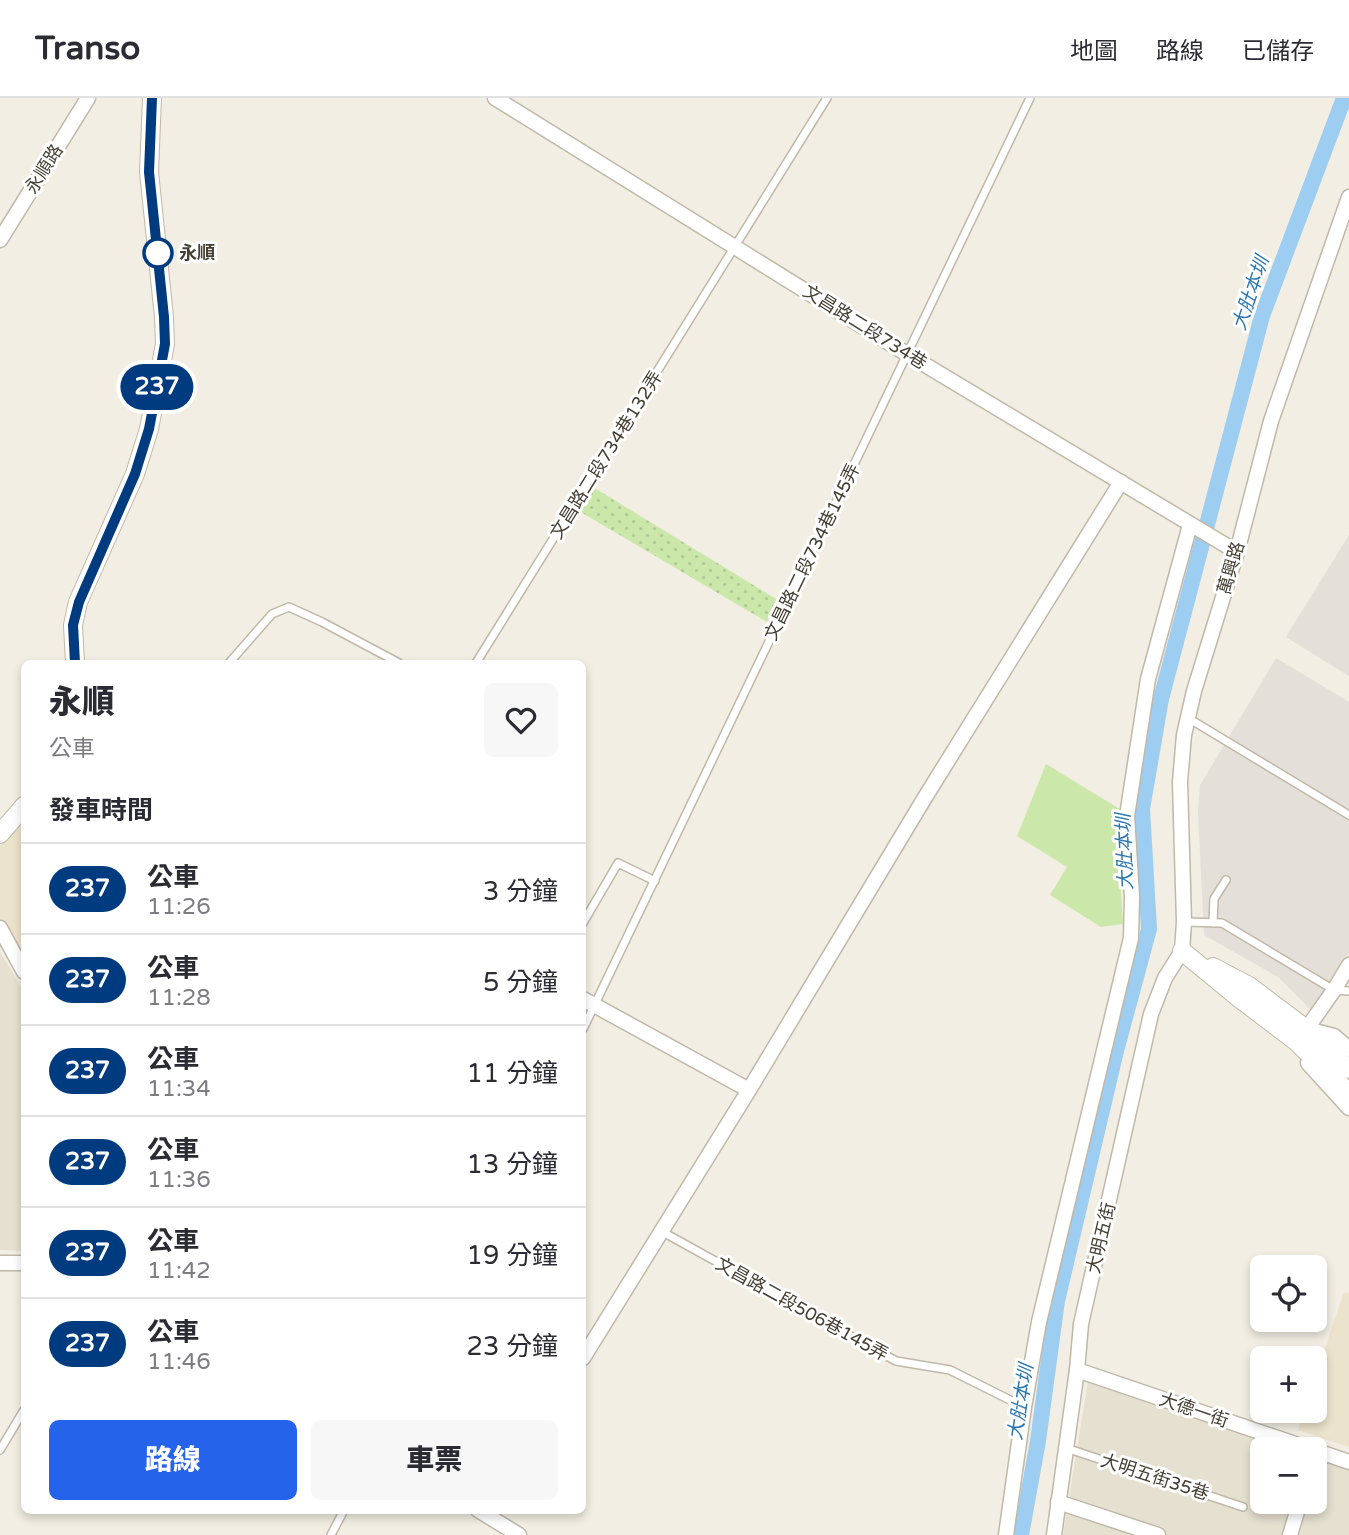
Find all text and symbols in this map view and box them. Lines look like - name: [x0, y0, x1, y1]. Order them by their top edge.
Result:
- text: Transo: [35, 29, 140, 68]
- text: 地圖: [1070, 37, 1118, 66]
- text: 路線: [1156, 37, 1204, 66]
- text: 已儲存: [1242, 37, 1314, 66]
- street label: 永順路: [20, 140, 68, 198]
- marker: 永順: [143, 238, 173, 268]
- place label: 永順: [179, 242, 215, 264]
- water label: 大肚本圳: [1228, 251, 1275, 333]
- street label: 文昌路二段734巷: [799, 280, 931, 374]
- line badge: 237: [117, 364, 197, 410]
- street label: 文昌路二段734巷132弄: [545, 367, 667, 543]
- text: 237: [134, 372, 180, 401]
- street label: 文昌路二段734巷145弄: [760, 460, 864, 644]
- street label: 萬興路: [1213, 539, 1249, 597]
- text: 永順: [49, 683, 115, 722]
- button: heart: [484, 683, 558, 757]
- text: 公車: [49, 735, 95, 763]
- text: 發車時間: [49, 795, 153, 826]
- water label: 大肚本圳: [1113, 811, 1137, 890]
- text: 公車: [147, 862, 199, 893]
- text: 237: [65, 874, 110, 903]
- text: 3 分鐘: [483, 876, 558, 907]
- text: 11:26: [147, 893, 211, 921]
- text: 公車: [147, 953, 199, 984]
- text: 237: [65, 965, 110, 994]
- text: 5 分鐘: [483, 967, 558, 998]
- text: 11:28: [147, 984, 211, 1012]
- text: 公車: [147, 1044, 199, 1075]
- text: 237: [65, 1056, 110, 1085]
- text: 11 分鐘: [467, 1058, 558, 1089]
- text: 11:34: [147, 1075, 211, 1103]
- text: 公車: [147, 1135, 199, 1166]
- text: 237: [65, 1147, 110, 1176]
- text: 13 分鐘: [467, 1149, 558, 1180]
- text: 11:36: [147, 1166, 211, 1194]
- street label: 大明五街: [1082, 1200, 1120, 1276]
- text: 公車: [147, 1226, 199, 1257]
- text: 237: [65, 1238, 110, 1267]
- text: 19 分鐘: [467, 1240, 558, 1271]
- street label: 文昌路二段506巷145弄: [712, 1252, 892, 1366]
- map controls: [1250, 1255, 1327, 1514]
- button: locate: [1250, 1255, 1327, 1332]
- text: 11:42: [147, 1257, 211, 1285]
- text: 公車: [147, 1317, 199, 1348]
- text: 237: [65, 1329, 110, 1358]
- text: 23 分鐘: [467, 1331, 558, 1362]
- button: +: [1250, 1346, 1327, 1423]
- text: 11:46: [147, 1348, 211, 1376]
- water label: 大肚本圳: [1004, 1360, 1038, 1441]
- street label: 大德一街: [1156, 1388, 1232, 1432]
- button: 路線: [49, 1420, 297, 1500]
- button: 車票: [311, 1420, 558, 1500]
- button: −: [1250, 1437, 1327, 1514]
- street label: 大明五街35巷: [1098, 1449, 1212, 1505]

